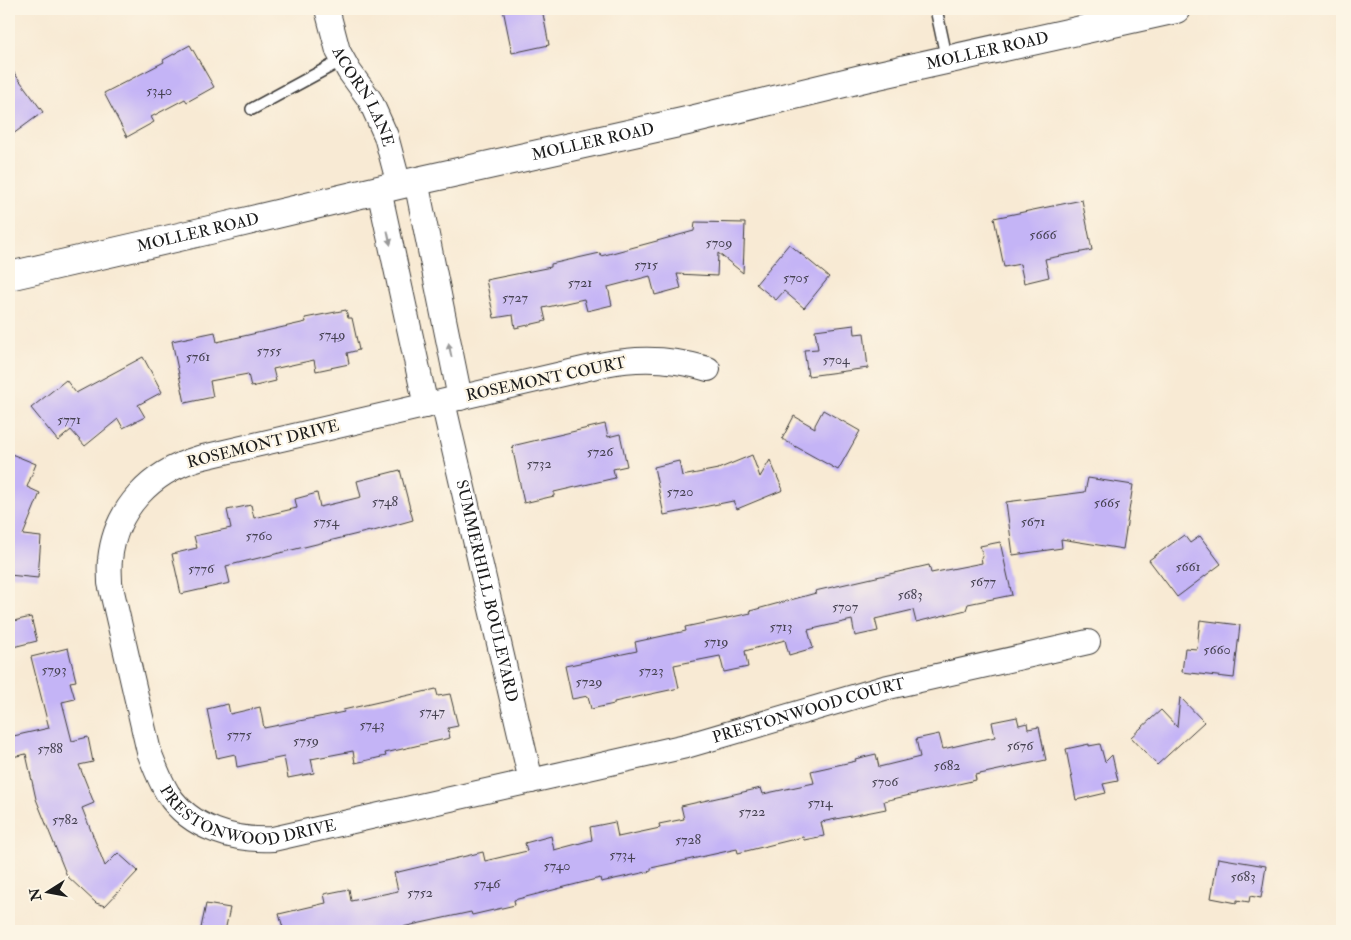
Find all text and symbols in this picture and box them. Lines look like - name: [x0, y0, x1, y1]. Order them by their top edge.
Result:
- street label: MOLLER ROAD: [924, 28, 1051, 74]
- street label: ACORN LANE: [327, 42, 398, 149]
- house number: 5340: [146, 82, 172, 99]
- street label: MOLLER ROAD: [530, 119, 656, 165]
- street label: MOLLER ROAD: [135, 209, 261, 256]
- house number: 5666: [1029, 226, 1058, 243]
- one-way arrow: [385, 230, 393, 245]
- house number: 5709: [706, 234, 732, 251]
- house number: 5715: [634, 256, 659, 273]
- house number: 5705: [783, 269, 810, 286]
- house number: 5721: [568, 274, 592, 291]
- house number: 5727: [502, 289, 529, 306]
- house number: 5749: [319, 326, 345, 343]
- house number: 5755: [257, 342, 282, 359]
- one-way arrow: [446, 342, 454, 358]
- house number: 5761: [186, 348, 210, 365]
- house number: 5704: [822, 351, 851, 368]
- street label: ROSEMONT COURT: [464, 352, 628, 406]
- house number: 5771: [57, 411, 81, 428]
- street label: ROSEMONT DRIVE: [185, 415, 341, 473]
- house number: 5726: [587, 443, 614, 460]
- house number: 5732: [526, 455, 552, 472]
- street label: SUMMERHILL BOULEVARD: [451, 478, 522, 704]
- house number: 5720: [667, 483, 693, 500]
- house number: 5748: [372, 493, 399, 510]
- house number: 5665: [1094, 494, 1121, 511]
- house number: 5754: [313, 513, 340, 530]
- house number: 5671: [1021, 513, 1045, 530]
- house number: 5760: [246, 527, 272, 544]
- house number: 5661: [1175, 558, 1201, 575]
- house number: 5776: [188, 560, 215, 577]
- house number: 5677: [970, 573, 997, 590]
- house number: 5683: [897, 586, 923, 603]
- house number: 5707: [832, 598, 859, 615]
- house number: 5713: [770, 618, 792, 635]
- house number: 5719: [704, 633, 728, 650]
- house number: 5660: [1203, 641, 1231, 658]
- house number: 5793: [41, 661, 67, 678]
- house number: 5723: [638, 662, 664, 679]
- house number: 5729: [576, 673, 602, 690]
- street label: PRESTONWOOD COURT: [710, 674, 907, 748]
- house number: 5747: [419, 703, 445, 720]
- house number: 5743: [359, 716, 385, 733]
- house number: 5775: [226, 726, 252, 743]
- house number: 5759: [293, 732, 319, 749]
- house number: 5676: [1007, 737, 1034, 754]
- house number: 5788: [37, 740, 63, 757]
- house number: 5682: [934, 757, 960, 774]
- house number: 5706: [872, 773, 899, 790]
- street label: PRESTONWOOD DRIVE: [155, 782, 338, 850]
- house number: 5714: [807, 794, 834, 811]
- house number: 5722: [739, 803, 765, 820]
- house number: 5782: [52, 811, 78, 828]
- house number: 5728: [675, 831, 702, 848]
- house number: 5734: [609, 846, 636, 863]
- house number: 5740: [544, 857, 570, 874]
- north arrow: [22, 868, 72, 918]
- house number: 5683: [1230, 868, 1256, 885]
- house number: 5746: [474, 875, 501, 892]
- house number: 5752: [407, 884, 433, 901]
- text: N: [26, 886, 45, 903]

